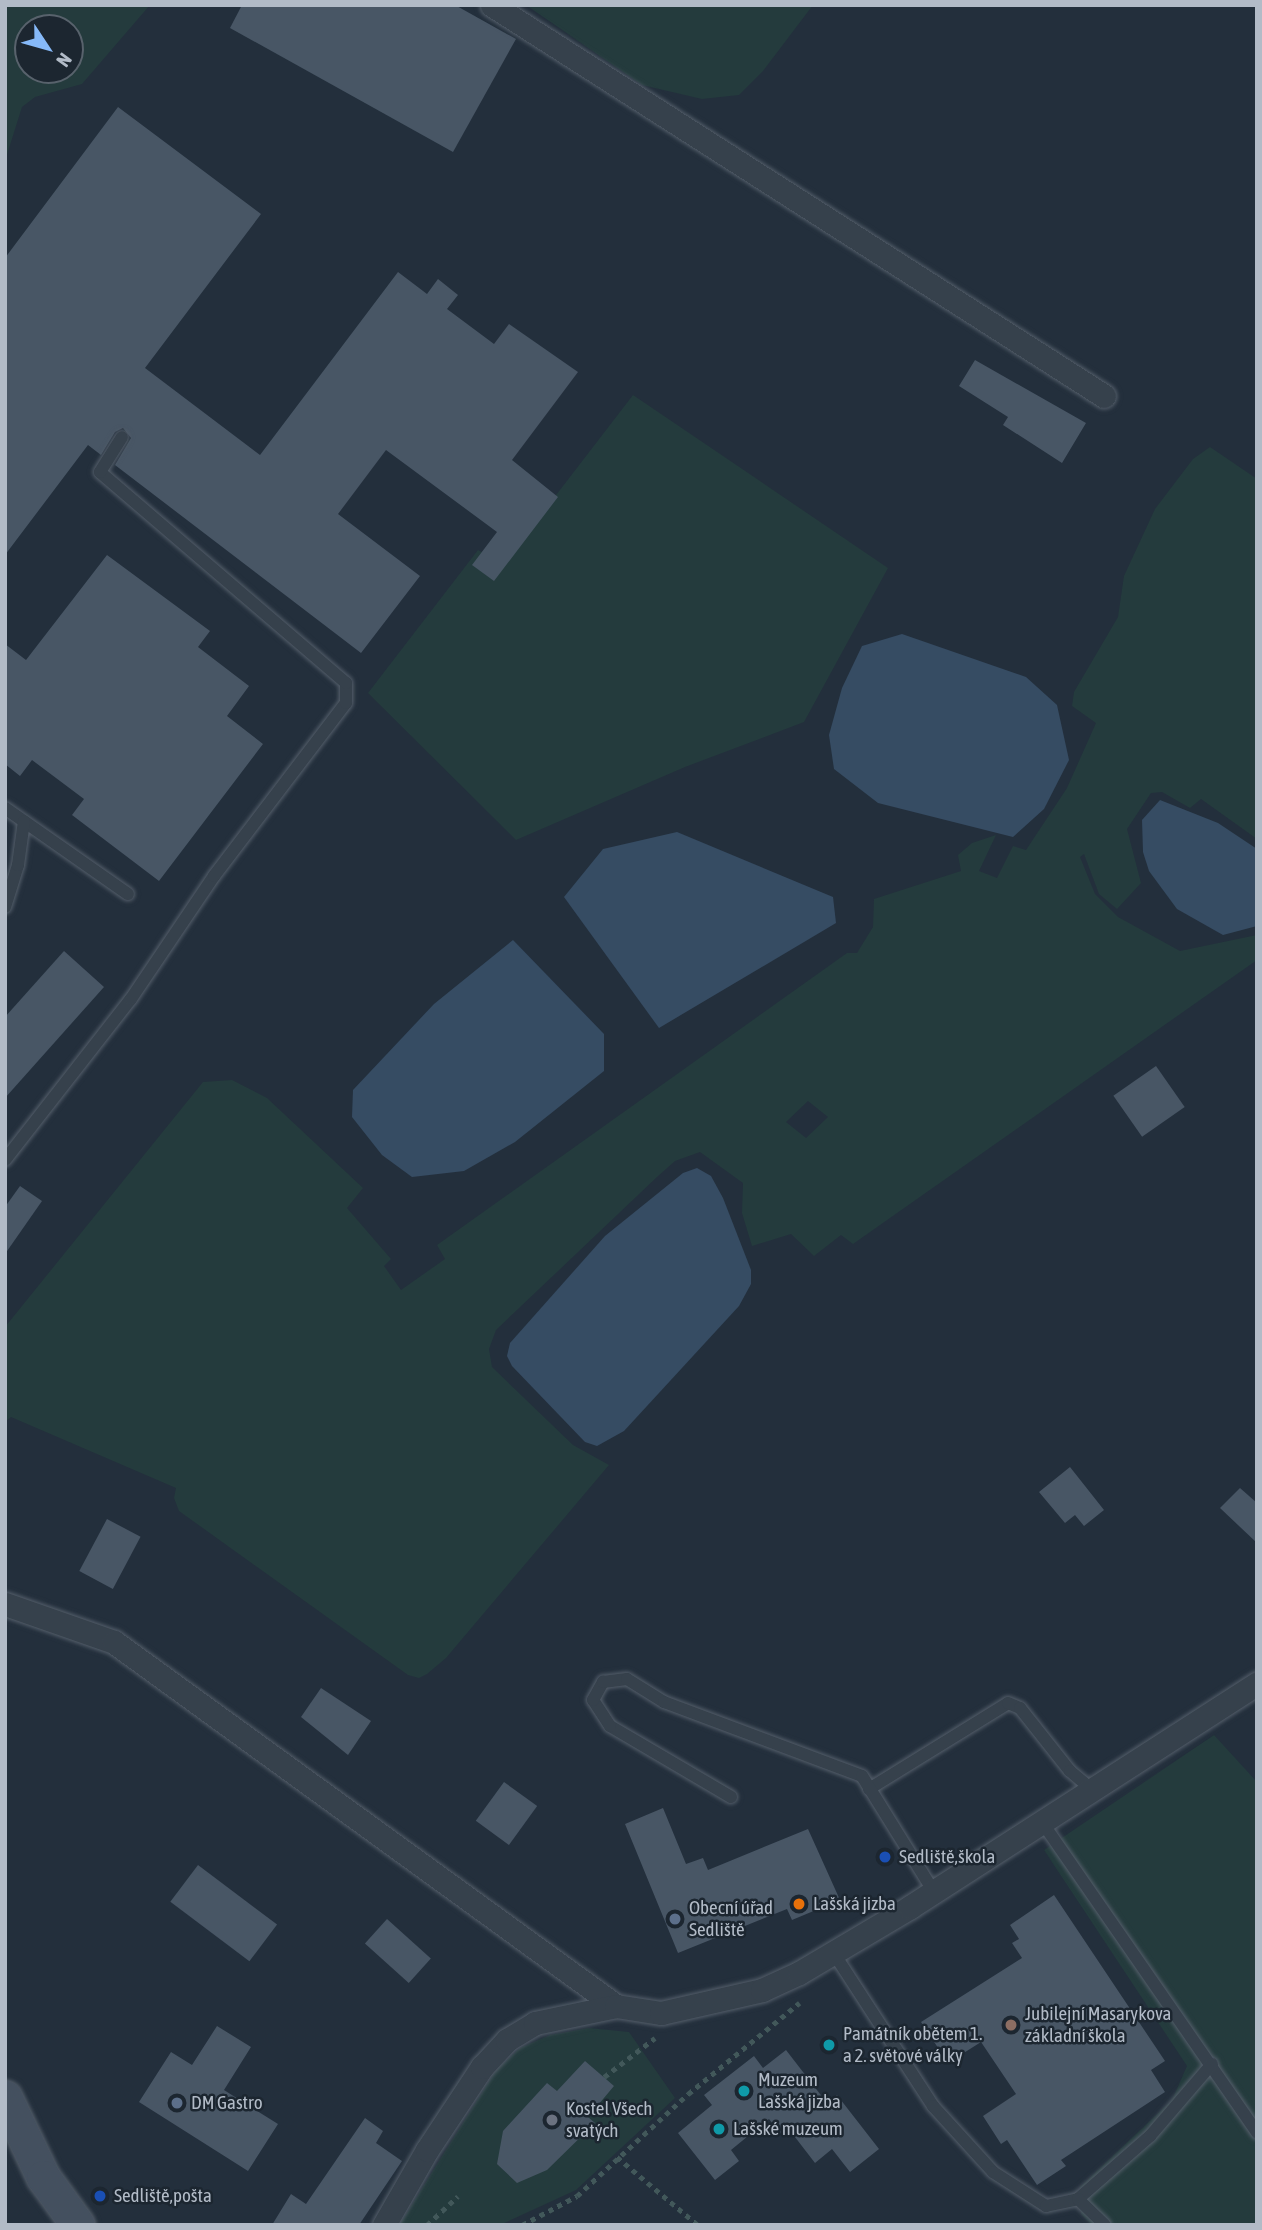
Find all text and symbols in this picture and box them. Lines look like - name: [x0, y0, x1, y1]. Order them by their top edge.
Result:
- north arrow: [14, 14, 84, 84]
- text: N: [52, 49, 77, 71]
- place label: Sedliště,škola: [899, 1846, 995, 1868]
- marker: Sedliště,škola: [877, 1849, 893, 1865]
- place label: Lašská jizba: [813, 1893, 896, 1915]
- marker: Lašská jizba: [791, 1896, 807, 1912]
- place label: Obecní úřad Sedliště: [689, 1897, 773, 1941]
- marker: Obecní úřad Sedliště: [667, 1911, 683, 1927]
- place label: Jubilejní Masarykova základní škola: [1025, 2003, 1171, 2047]
- marker: Jubilejní Masarykova základní škola: [1003, 2017, 1019, 2033]
- place label: Památník obětem 1. a 2. světové války: [843, 2023, 982, 2067]
- marker: Památník obětem 1. a 2. světové války: [821, 2037, 837, 2053]
- place label: Muzeum Lašská jizba: [758, 2069, 841, 2113]
- marker: Muzeum Lašská jizba: [736, 2083, 752, 2099]
- place label: DM Gastro: [191, 2092, 263, 2114]
- marker: DM Gastro: [169, 2095, 185, 2111]
- place label: Kostel Všech svatých: [566, 2098, 652, 2142]
- marker: Kostel Všech svatých: [544, 2112, 560, 2128]
- place label: Lašské muzeum: [733, 2118, 843, 2140]
- marker: Lašské muzeum: [711, 2121, 727, 2137]
- place label: Sedliště,pošta: [114, 2185, 212, 2207]
- marker: Sedliště,pošta: [92, 2188, 108, 2204]

